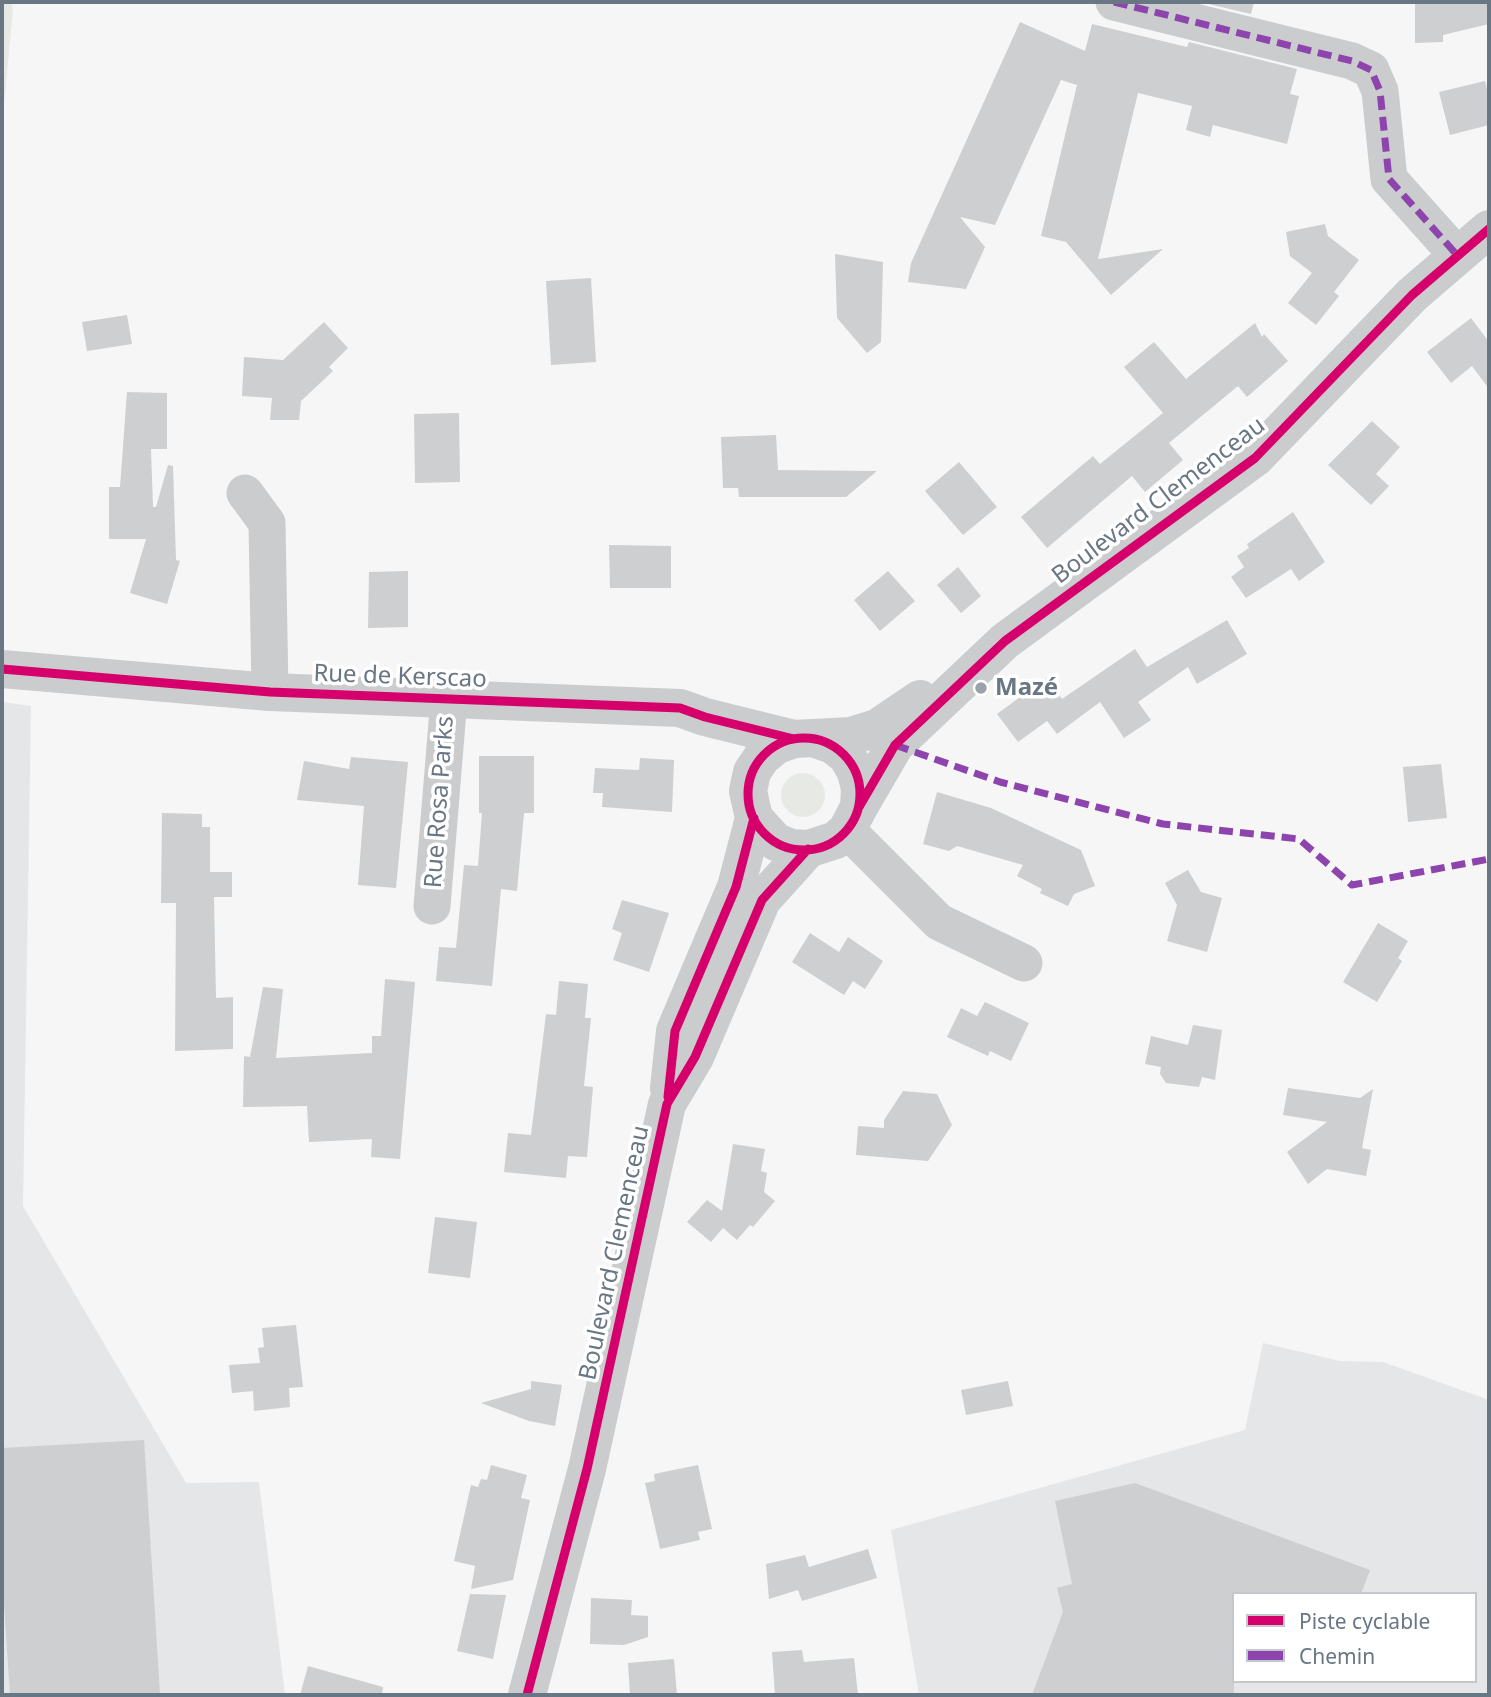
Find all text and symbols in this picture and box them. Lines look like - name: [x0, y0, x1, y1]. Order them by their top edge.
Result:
- street label: Boulevard Clemenceau: [1047, 411, 1271, 591]
- street label: Rue de Kerscao: [313, 660, 487, 694]
- place label: Mazé: [995, 674, 1058, 702]
- marker: Mazé: [973, 680, 989, 696]
- street label: Rue Rosa Parks: [420, 715, 460, 889]
- street label: Boulevard Clemenceau: [574, 1123, 656, 1383]
- legend: [1232, 1592, 1477, 1683]
- text: Piste cyclable: [1299, 1607, 1430, 1635]
- text: Chemin: [1299, 1642, 1375, 1670]

